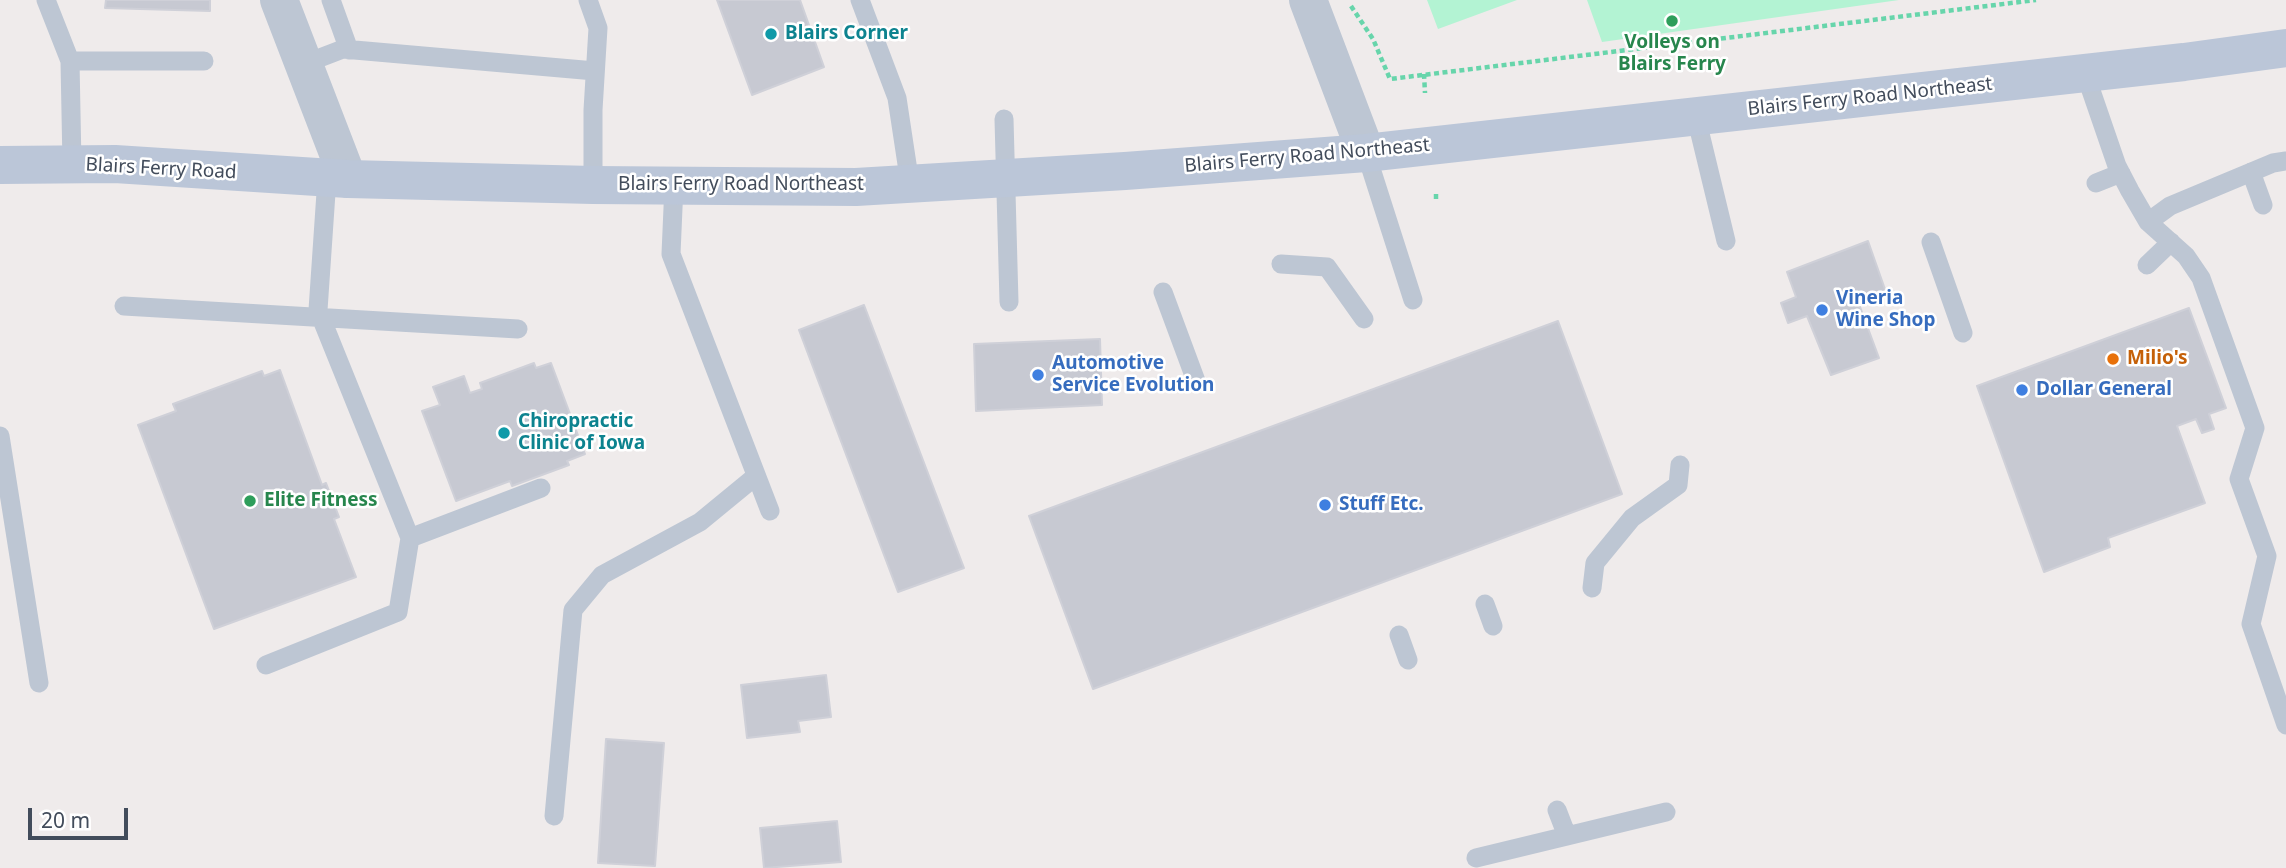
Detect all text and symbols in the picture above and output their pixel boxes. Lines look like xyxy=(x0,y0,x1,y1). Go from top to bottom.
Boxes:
marker: Volleys on Blairs Ferry xyxy=(1664,13,1680,29)
place label: Blairs Corner xyxy=(785,23,908,45)
marker: Blairs Corner xyxy=(763,26,779,42)
place label: Volleys on Blairs Ferry xyxy=(1618,32,1726,76)
street label: Blairs Ferry Road Northeast xyxy=(1747,73,1993,121)
street label: Blairs Ferry Road Northeast xyxy=(1184,134,1430,178)
street label: Blairs Ferry Road xyxy=(85,154,237,184)
street label: Blairs Ferry Road Northeast xyxy=(618,174,864,196)
place label: Vineria Wine Shop xyxy=(1836,288,1935,332)
marker: Vineria Wine Shop xyxy=(1814,302,1830,318)
place label: Milio's xyxy=(2127,348,2188,370)
marker: Milio's xyxy=(2105,351,2121,367)
place label: Automotive Service Evolution xyxy=(1052,353,1214,397)
marker: Automotive Service Evolution xyxy=(1030,367,1046,383)
place label: Dollar General xyxy=(2036,379,2172,401)
marker: Dollar General xyxy=(2014,382,2030,398)
place label: Chiropractic Clinic of Iowa xyxy=(518,411,645,455)
marker: Chiropractic Clinic of Iowa xyxy=(496,425,512,441)
place label: Elite Fitness xyxy=(264,490,378,512)
marker: Elite Fitness xyxy=(242,493,258,509)
place label: Stuff Etc. xyxy=(1339,494,1424,516)
marker: Stuff Etc. xyxy=(1317,497,1333,513)
scale bar xyxy=(32,794,131,838)
text: 20 m xyxy=(41,806,90,834)

